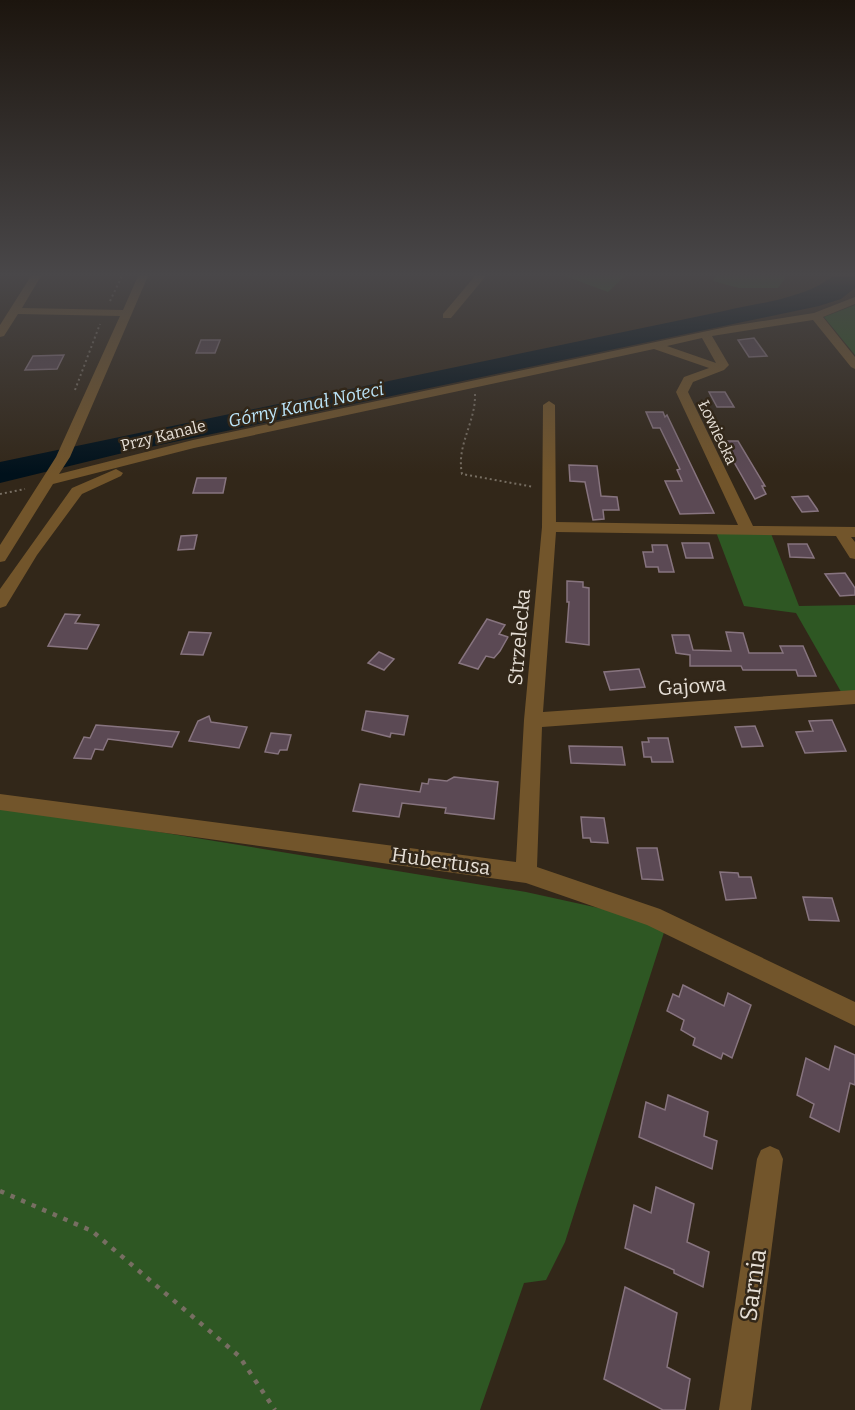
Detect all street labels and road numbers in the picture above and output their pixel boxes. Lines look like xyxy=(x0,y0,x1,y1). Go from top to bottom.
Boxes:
street label: Łowiecka xyxy=(694,397,741,468)
street label: Przy Kanale xyxy=(119,416,208,455)
street label: Strzelecka xyxy=(503,588,535,686)
street label: Gajowa xyxy=(657,672,727,701)
street label: Hubertusa xyxy=(390,842,492,880)
street label: Sarnia xyxy=(734,1247,772,1323)

